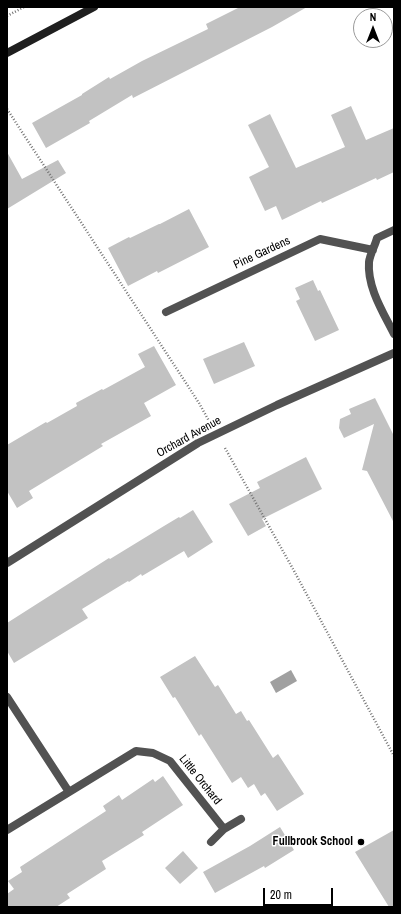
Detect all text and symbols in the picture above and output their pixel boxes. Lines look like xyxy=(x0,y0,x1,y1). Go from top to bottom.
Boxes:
north arrow xyxy=(353,8,393,48)
text: N xyxy=(370,10,376,24)
street label: Pine Gardens xyxy=(231,234,293,272)
street label: Orchard Avenue xyxy=(154,413,224,461)
street label: Little Orchard xyxy=(176,752,224,808)
place label: Fullbrook School xyxy=(273,835,353,849)
marker: Fullbrook School xyxy=(356,837,366,847)
scale bar xyxy=(265,880,335,906)
text: 20 m xyxy=(270,887,292,903)

